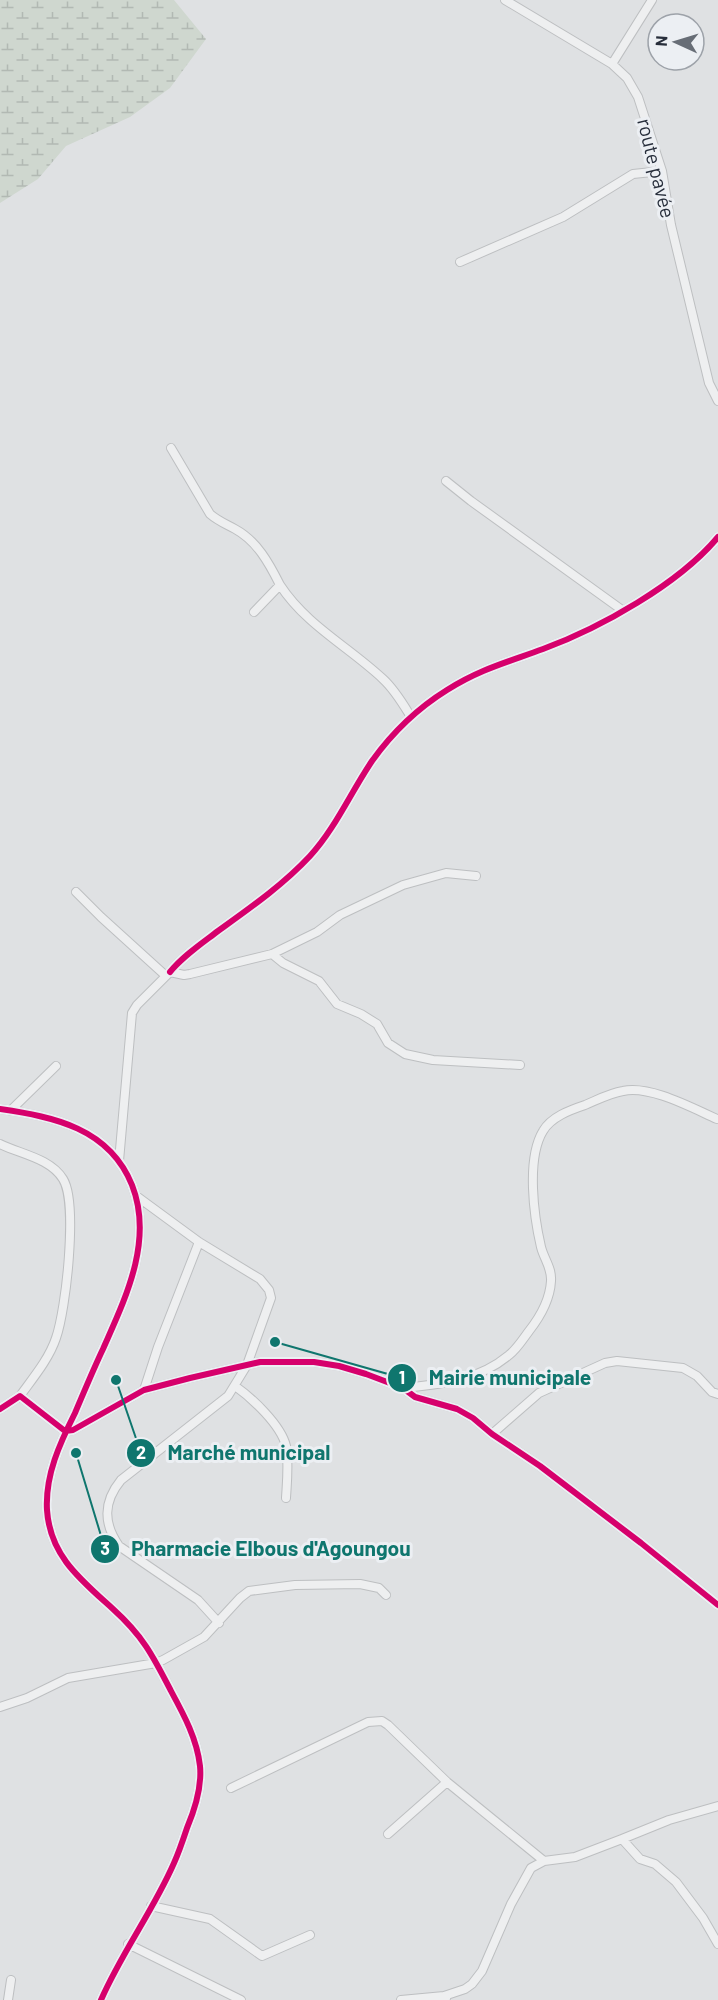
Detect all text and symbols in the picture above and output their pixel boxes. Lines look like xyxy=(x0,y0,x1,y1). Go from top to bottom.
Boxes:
north arrow xyxy=(646,12,706,72)
text: N xyxy=(651,35,670,47)
street label: route pavée xyxy=(633,116,681,220)
callout: Mairie municipale xyxy=(387,1358,603,1397)
text: Mairie municipale xyxy=(429,1364,591,1389)
text: 1 xyxy=(399,1366,405,1388)
callout: Marché municipal xyxy=(126,1433,342,1472)
text: Marché municipal xyxy=(168,1439,330,1464)
text: 2 xyxy=(136,1441,146,1463)
callout: Pharmacie Elbous d'Agoungou xyxy=(90,1530,423,1569)
text: Pharmacie Elbous d'Agoungou xyxy=(131,1535,411,1560)
text: 3 xyxy=(100,1537,110,1559)

